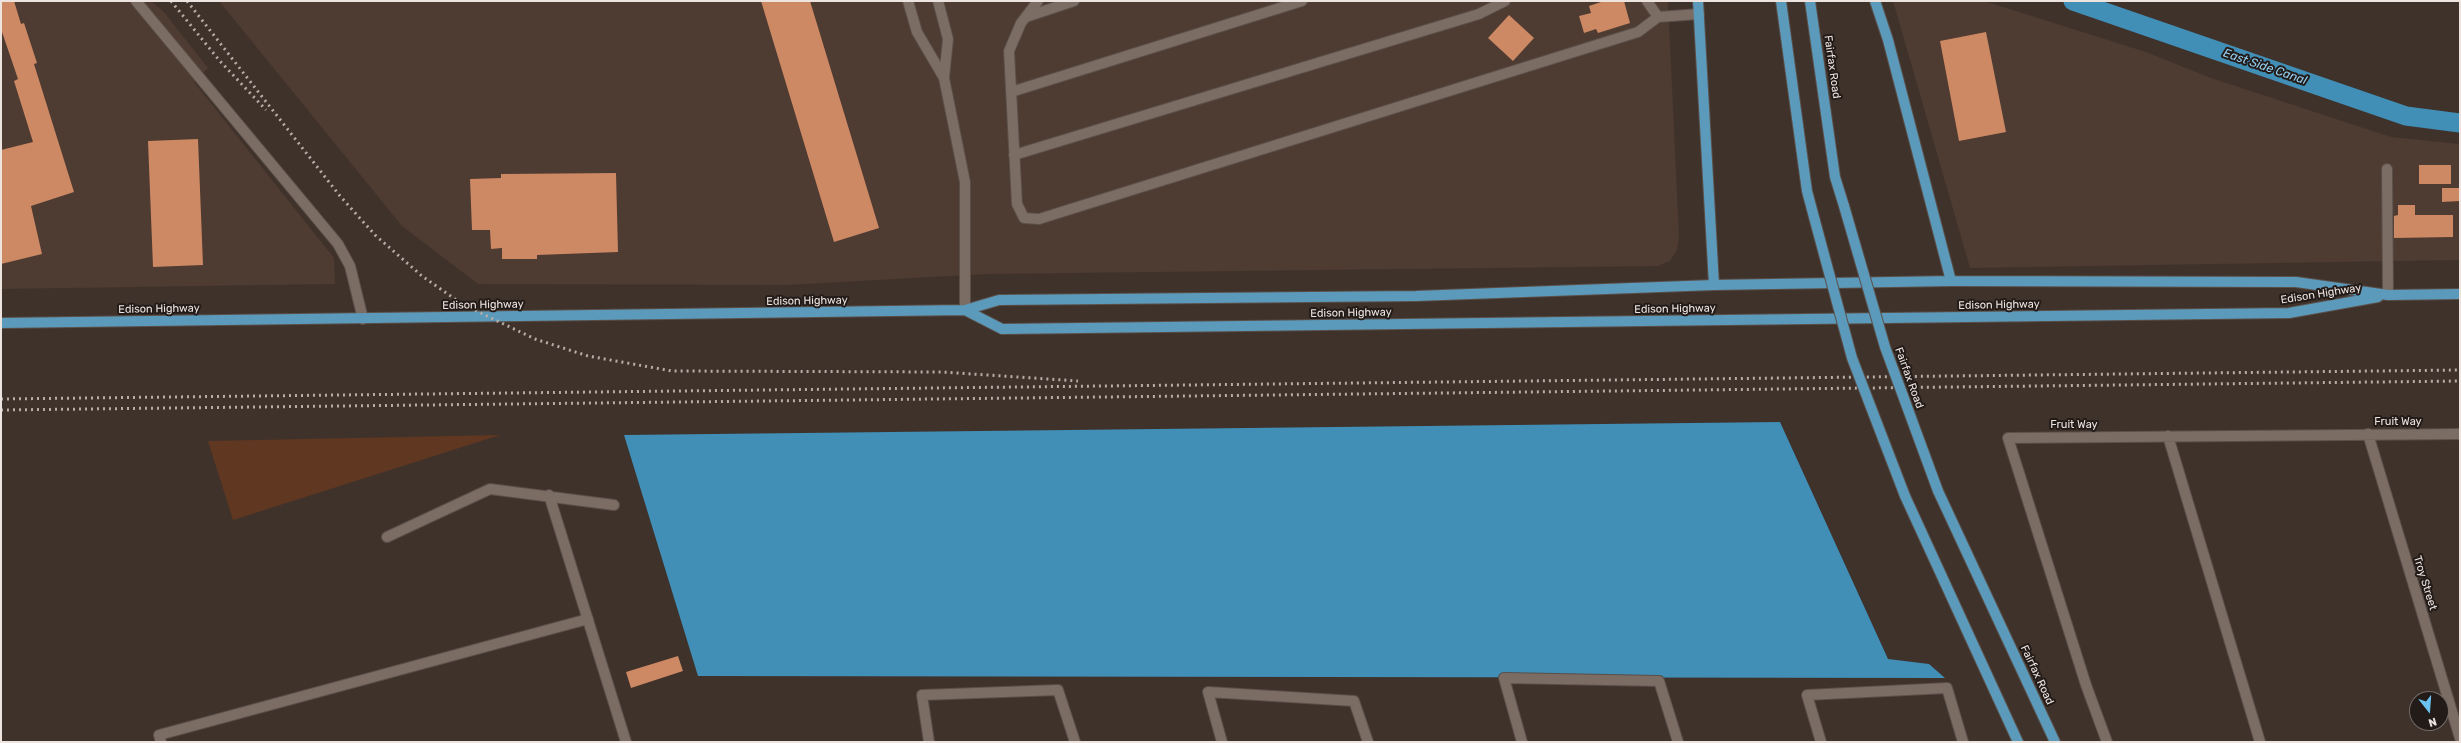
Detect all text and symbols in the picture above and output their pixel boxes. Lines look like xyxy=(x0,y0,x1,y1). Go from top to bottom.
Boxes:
street label: Fairfax Road xyxy=(1821,34,1843,100)
water label: East Side Canal xyxy=(2221,46,2309,88)
street label: Edison Highway xyxy=(2280,281,2362,307)
street label: Edison Highway xyxy=(766,294,848,308)
street label: Edison Highway xyxy=(442,298,524,312)
street label: Edison Highway xyxy=(1958,298,2040,312)
street label: Edison Highway xyxy=(118,302,200,316)
street label: Edison Highway xyxy=(1634,302,1716,316)
street label: Edison Highway xyxy=(1310,306,1392,320)
street label: Fairfax Road xyxy=(1892,346,1926,410)
street label: Fruit Way xyxy=(2374,415,2422,429)
street label: Fruit Way xyxy=(2050,418,2098,432)
street label: Troy Street xyxy=(2410,554,2440,612)
street label: Fairfax Road xyxy=(2018,643,2056,707)
north arrow xyxy=(2409,691,2449,731)
text: N xyxy=(2427,715,2438,729)

